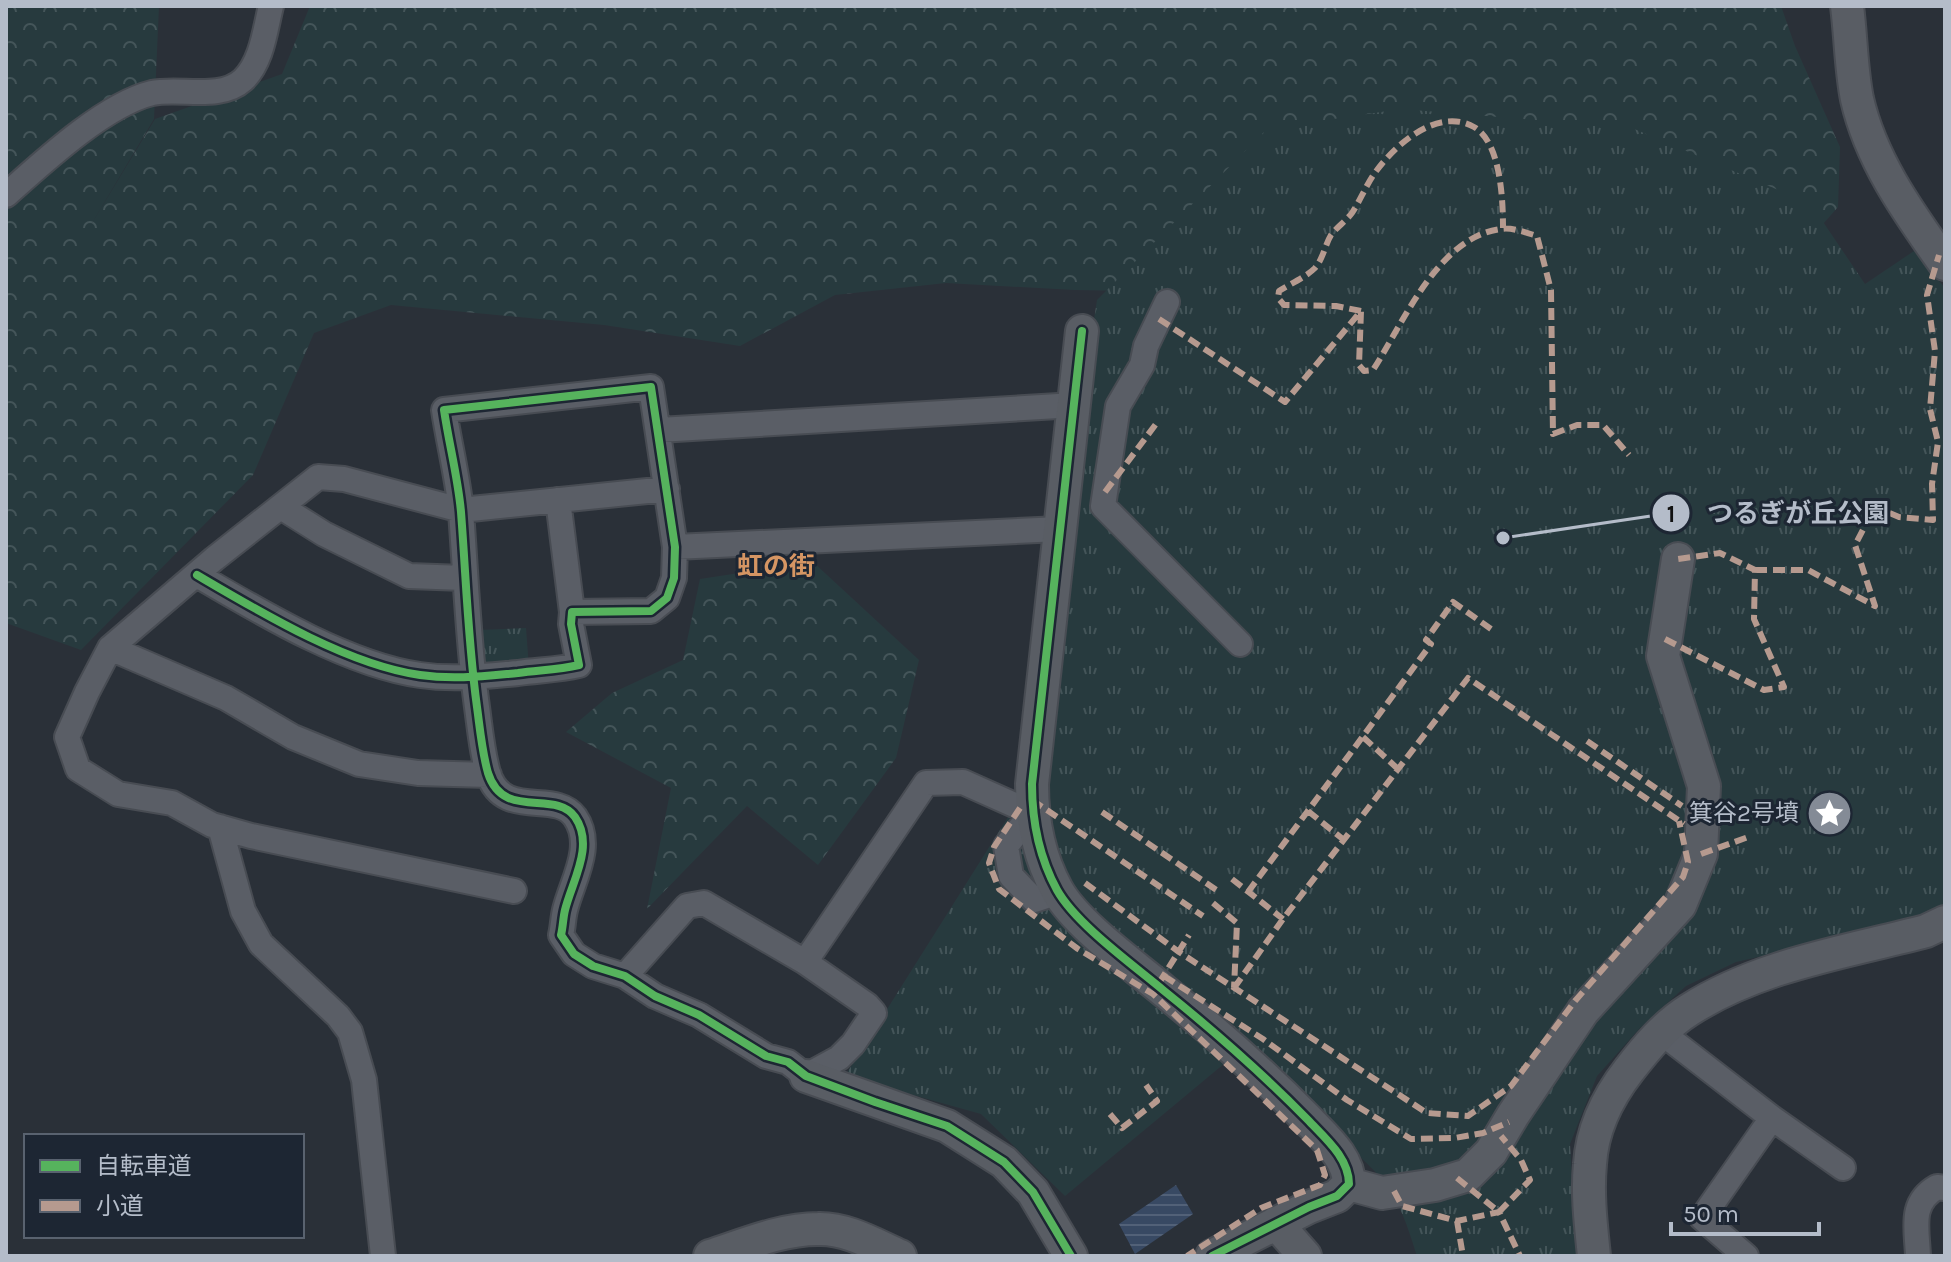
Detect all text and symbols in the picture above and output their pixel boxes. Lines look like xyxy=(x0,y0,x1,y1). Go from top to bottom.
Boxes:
callout: つるぎが丘公園 xyxy=(1651,488,1905,538)
text: つるぎが丘公園 xyxy=(1707,498,1889,529)
text: 1 xyxy=(1667,500,1675,528)
district label: 虹の街 xyxy=(737,551,815,582)
place icon: 箕谷2号墳 xyxy=(1806,789,1854,837)
place label: 箕谷2号墳 xyxy=(1689,799,1799,827)
legend xyxy=(24,1134,304,1238)
text: 自転車道 xyxy=(96,1152,192,1180)
scale bar xyxy=(1671,1186,1819,1236)
text: 小道 xyxy=(96,1192,144,1220)
text: 50 m xyxy=(1683,1200,1739,1228)

